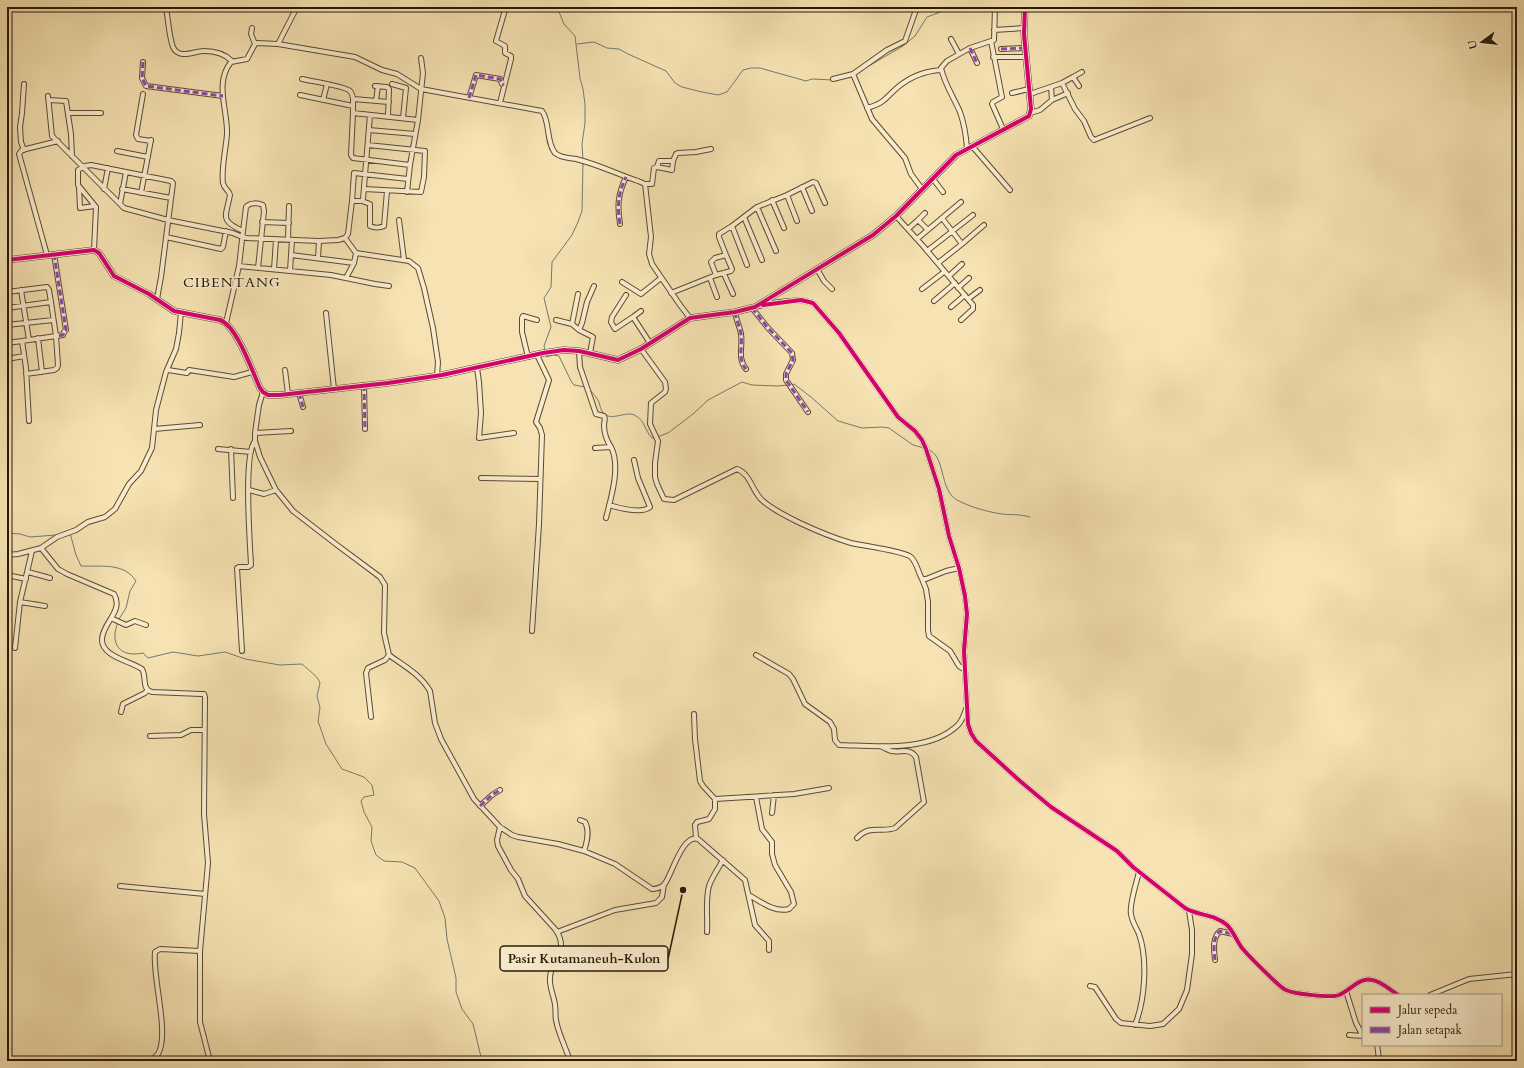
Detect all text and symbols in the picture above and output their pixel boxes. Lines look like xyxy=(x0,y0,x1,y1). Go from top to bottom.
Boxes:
north arrow xyxy=(1462,22,1502,62)
text: U xyxy=(1464,38,1481,51)
district label: CIBENTANG xyxy=(183,273,281,292)
callout: Pasir Kutamaneuh-Kulon xyxy=(500,946,668,971)
text: Pasir Kutamaneuh-Kulon xyxy=(508,950,661,968)
legend xyxy=(1362,994,1502,1046)
text: Jalur sepeda xyxy=(1396,1002,1458,1018)
text: Jalan setapak xyxy=(1396,1022,1463,1038)

